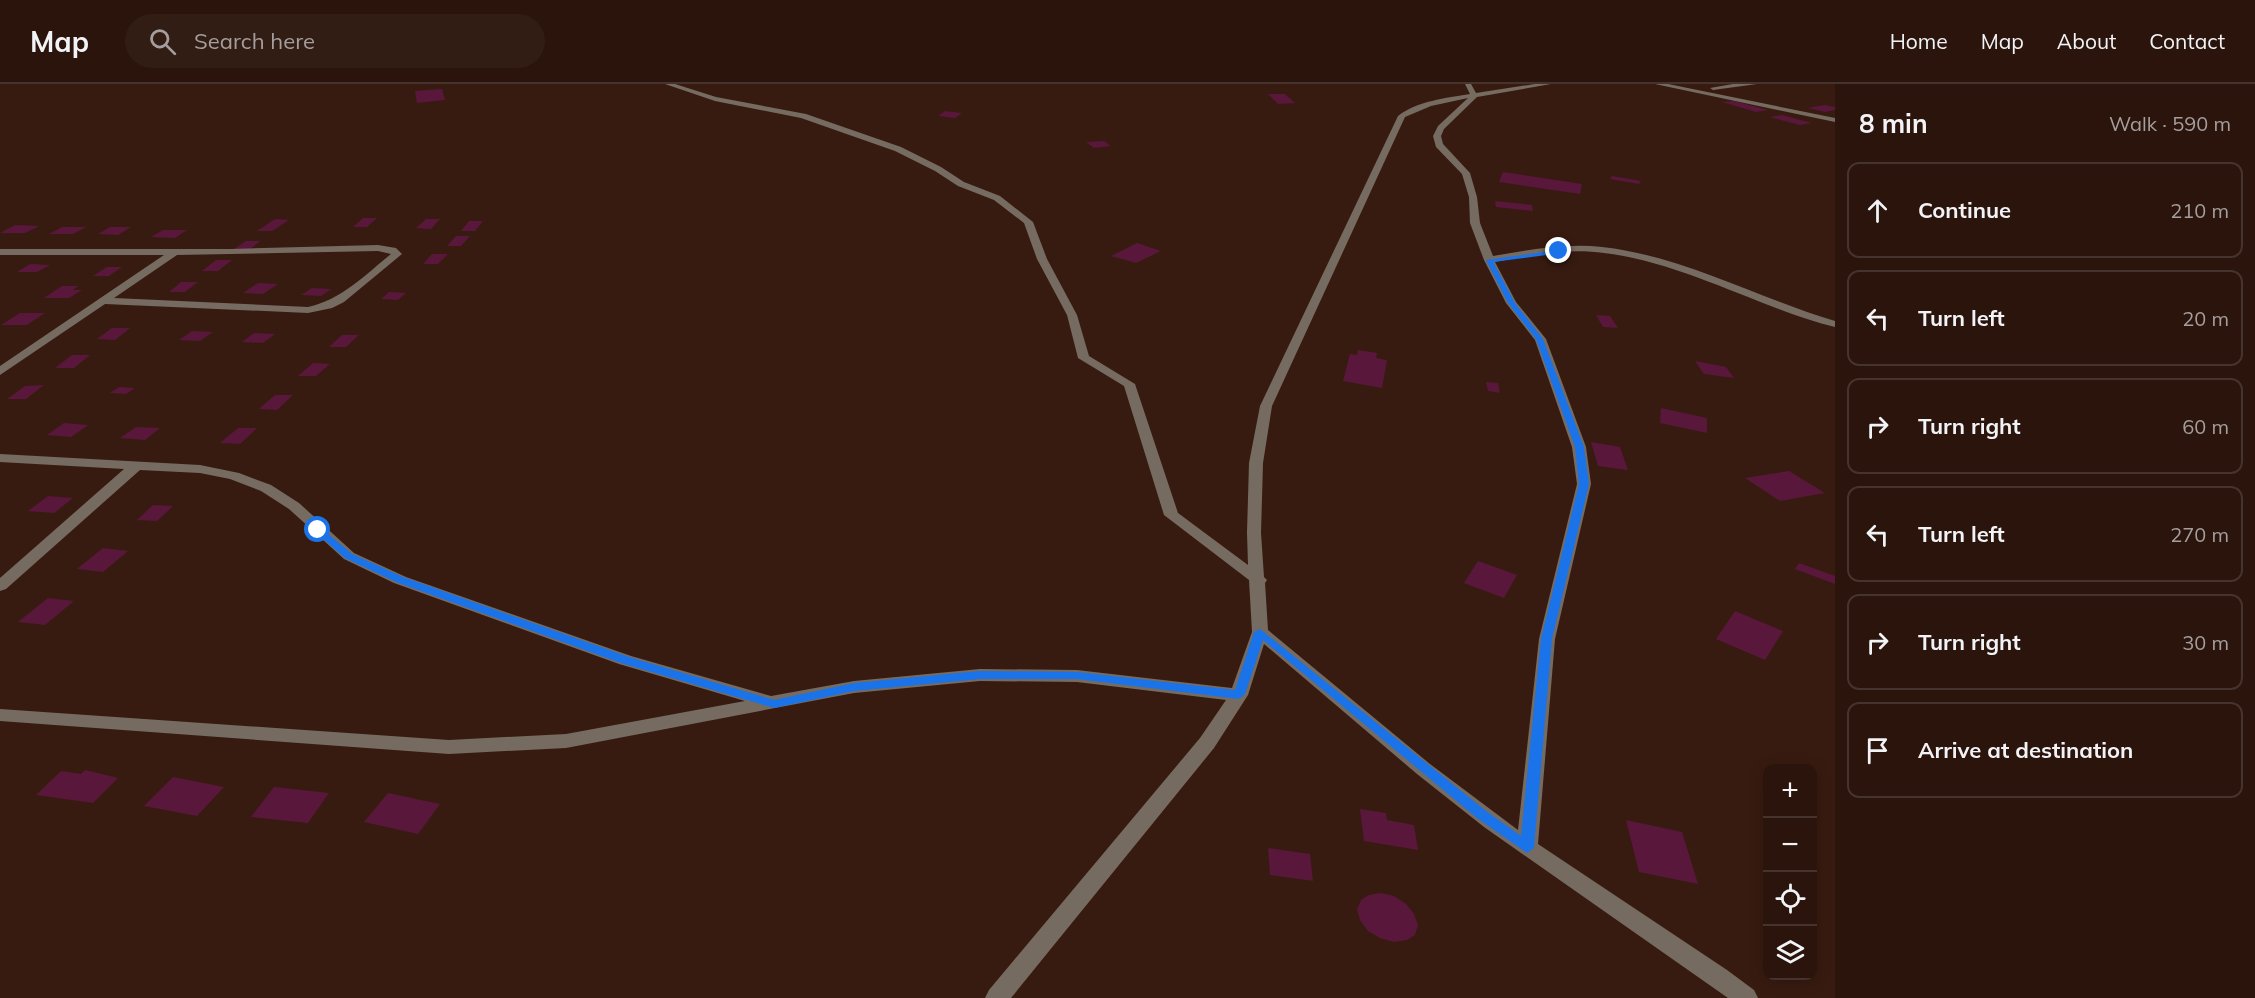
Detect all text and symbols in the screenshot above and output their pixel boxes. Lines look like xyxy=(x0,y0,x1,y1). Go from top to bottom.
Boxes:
search box xyxy=(125,14,545,68)
text: Map xyxy=(30,24,89,59)
icon: search xyxy=(146,25,179,58)
text: Search here xyxy=(194,27,315,55)
text: Home xyxy=(1890,28,1948,54)
text: Map xyxy=(1981,28,2024,54)
text: About xyxy=(2057,28,2116,54)
text: Contact xyxy=(2149,28,2225,54)
text: 8 min xyxy=(1859,107,1928,140)
text: Walk · 590 m xyxy=(2109,111,2231,136)
icon: ahead xyxy=(1861,194,1894,227)
text: Continue xyxy=(1918,196,2011,224)
text: 210 m xyxy=(2170,198,2229,223)
route end xyxy=(1545,237,1571,263)
icon: left xyxy=(1861,302,1894,335)
text: Turn left xyxy=(1918,304,2005,332)
text: 20 m xyxy=(2182,306,2229,331)
icon: right xyxy=(1861,410,1894,443)
text: Turn right xyxy=(1918,412,2021,440)
text: 60 m xyxy=(2182,414,2229,439)
route start xyxy=(304,516,330,542)
icon: left xyxy=(1861,518,1894,551)
text: Turn left xyxy=(1918,520,2005,548)
text: 270 m xyxy=(2170,522,2229,547)
icon: right xyxy=(1861,626,1894,659)
text: Turn right xyxy=(1918,628,2021,656)
text: 30 m xyxy=(2182,630,2229,655)
icon: arrive xyxy=(1861,734,1894,767)
text: Arrive at destination xyxy=(1918,736,2133,764)
map controls xyxy=(1763,764,1817,980)
button: + xyxy=(1763,764,1817,818)
button: − xyxy=(1763,818,1817,872)
button: locate xyxy=(1763,872,1817,926)
button: layers xyxy=(1763,926,1817,980)

